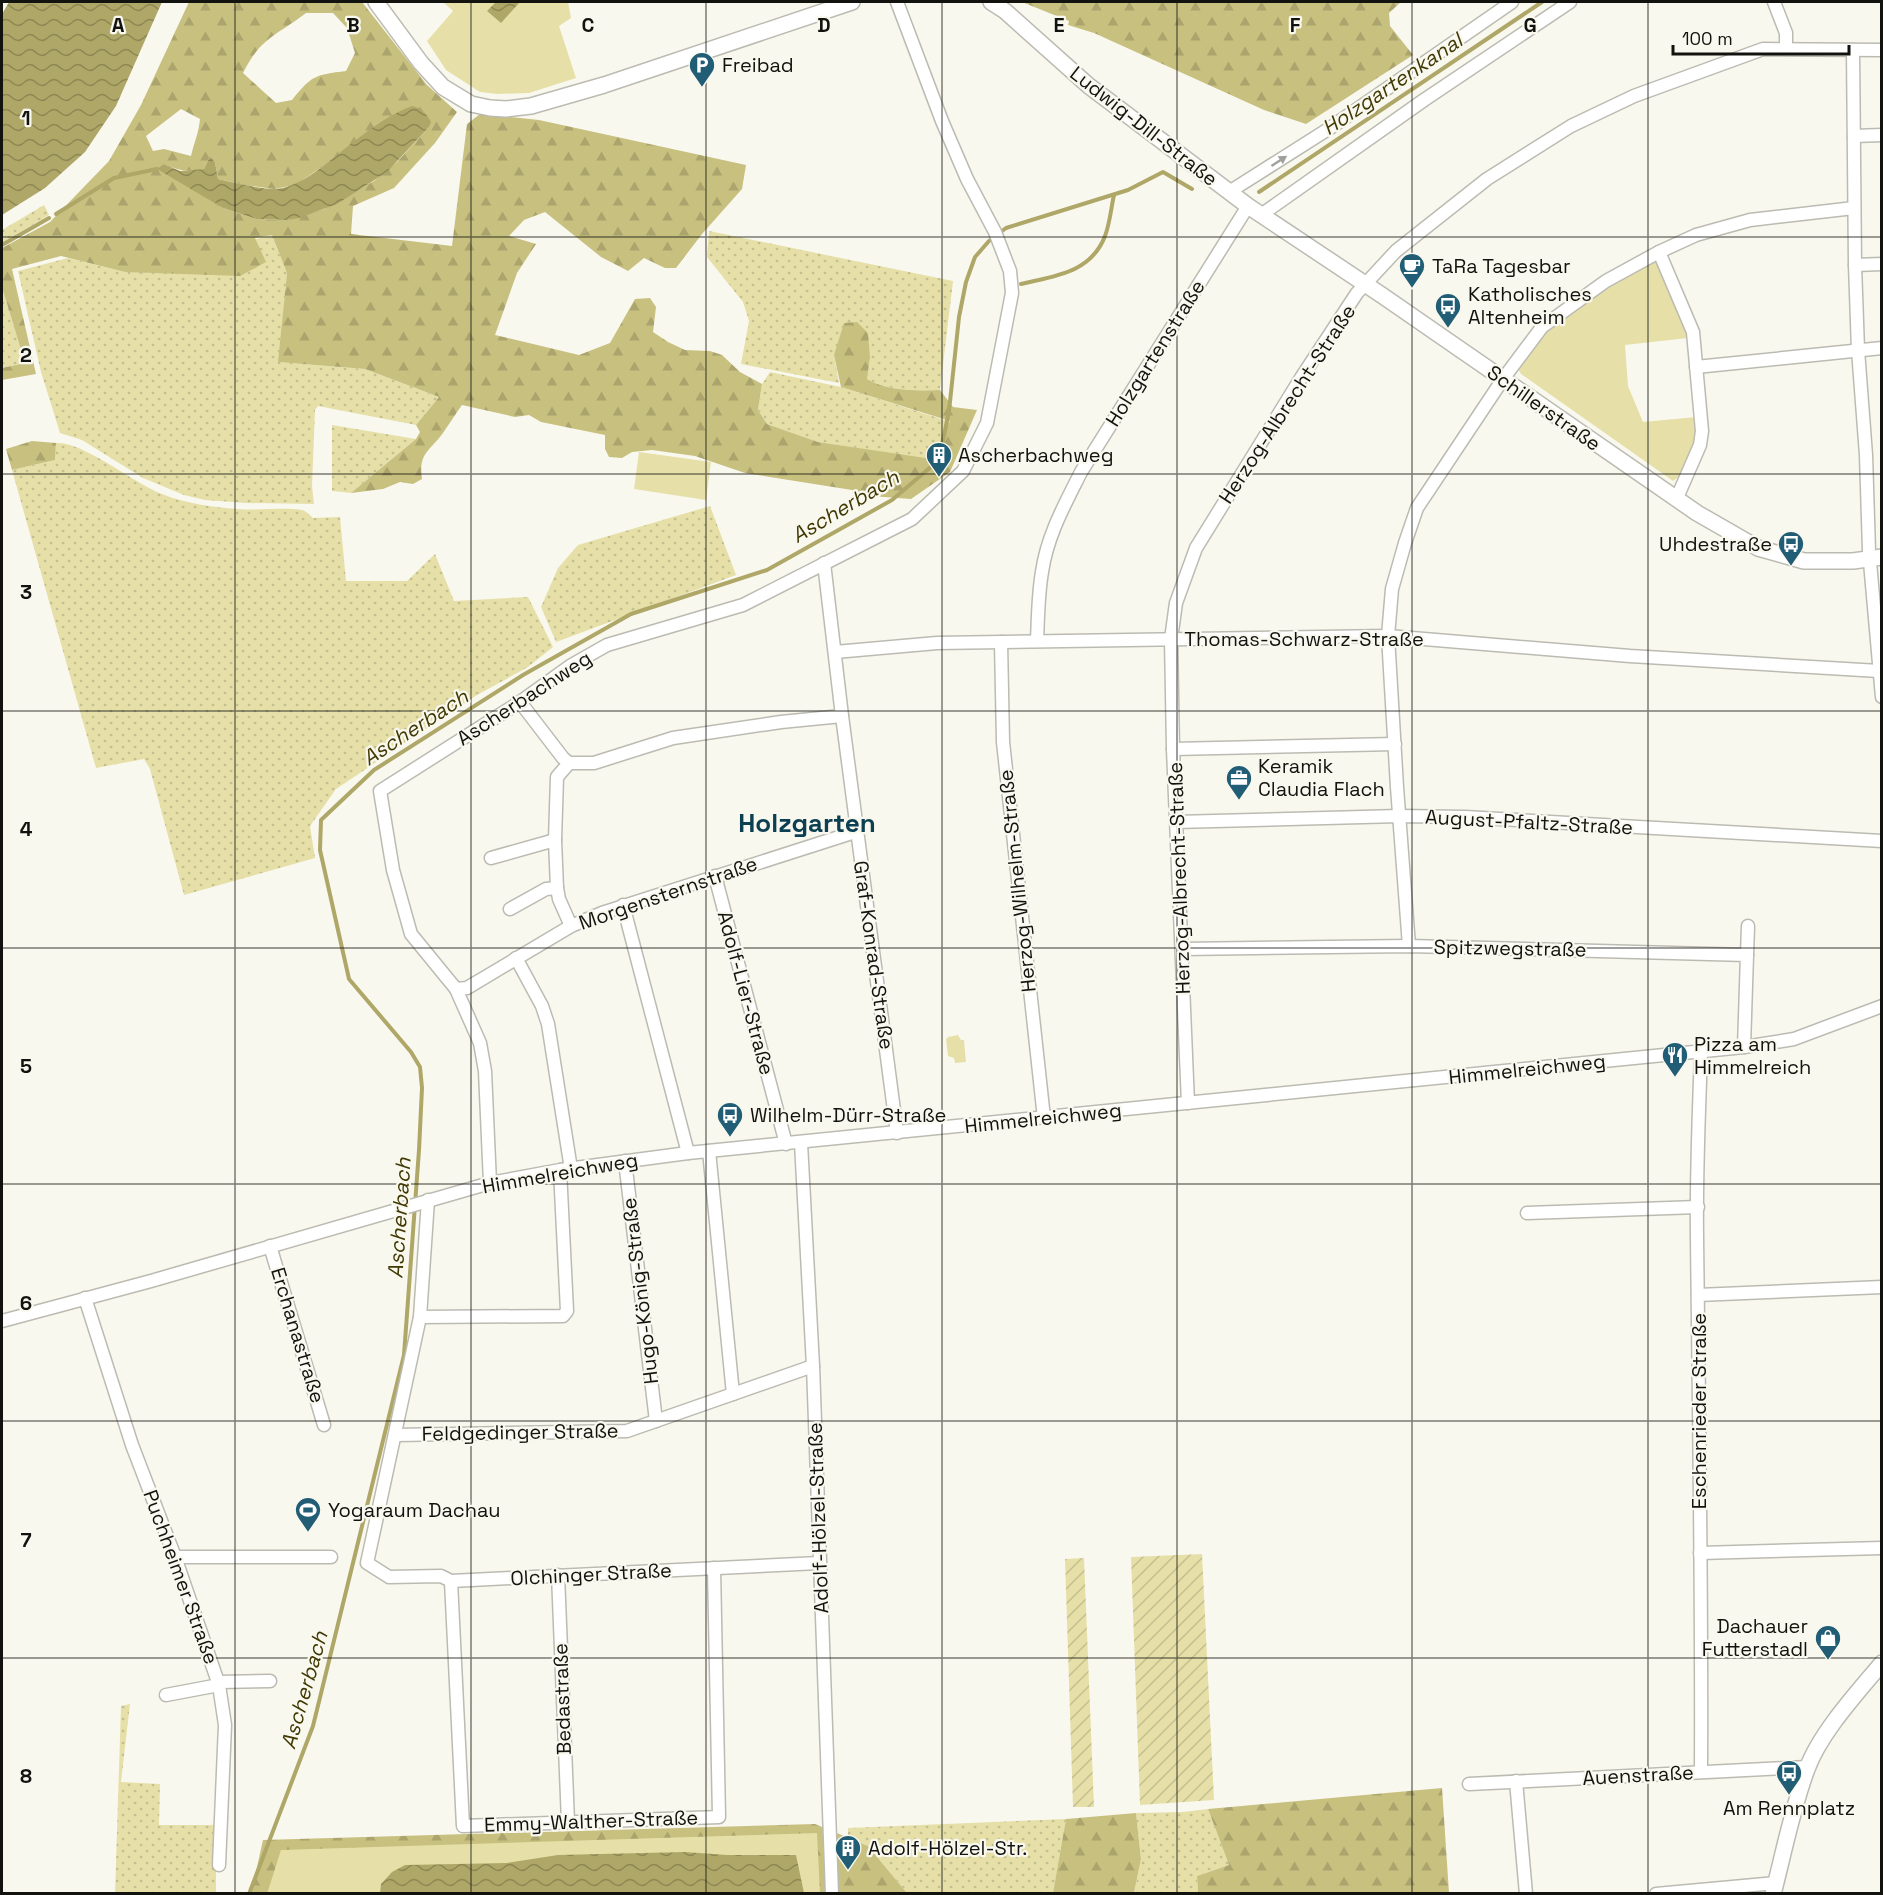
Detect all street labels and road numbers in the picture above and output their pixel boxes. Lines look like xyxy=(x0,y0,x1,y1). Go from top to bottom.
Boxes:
street label: Ludwig-Dill-Straße xyxy=(1065,60,1223,192)
street label: Holzgartenstraße xyxy=(1099,275,1211,431)
street label: Herzog-Albrecht-Straße xyxy=(1213,299,1361,509)
street label: Schillerstraße xyxy=(1482,359,1606,457)
street label: Thomas-Schwarz-Straße xyxy=(1184,626,1424,652)
street label: Ascherbachweg xyxy=(452,645,596,751)
street label: Herzog-Albrecht-Straße xyxy=(1162,761,1196,995)
street label: Herzog-Wilhelm-Straße xyxy=(992,768,1042,994)
street label: August-Pfaltz-Straße xyxy=(1424,804,1634,840)
street label: Morgensternstraße xyxy=(575,850,761,936)
street label: Graf-Konrad-Straße xyxy=(848,859,900,1051)
street label: Adolf-Lier-Straße xyxy=(712,908,780,1078)
street label: Spitzwegstraße xyxy=(1433,934,1587,962)
street label: Himmelreichweg xyxy=(1447,1048,1607,1090)
street label: Himmelreichweg xyxy=(963,1097,1123,1139)
street label: Himmelreichweg xyxy=(480,1147,640,1199)
street label: Hugo-König-Straße xyxy=(616,1196,664,1386)
street label: Erchanastraße xyxy=(265,1264,331,1406)
street label: Eschenrieder Straße xyxy=(1686,1313,1712,1509)
street label: Feldgedinger Straße xyxy=(421,1417,619,1447)
street label: Adolf-Hölzel-Straße xyxy=(802,1422,834,1614)
street label: Puchheimer Straße xyxy=(137,1486,225,1668)
street label: Olchinger Straße xyxy=(510,1557,672,1591)
street label: Bedastraße xyxy=(547,1643,577,1755)
street label: Auenstraße xyxy=(1582,1759,1694,1791)
street label: Emmy-Walther-Straße xyxy=(483,1804,699,1838)

